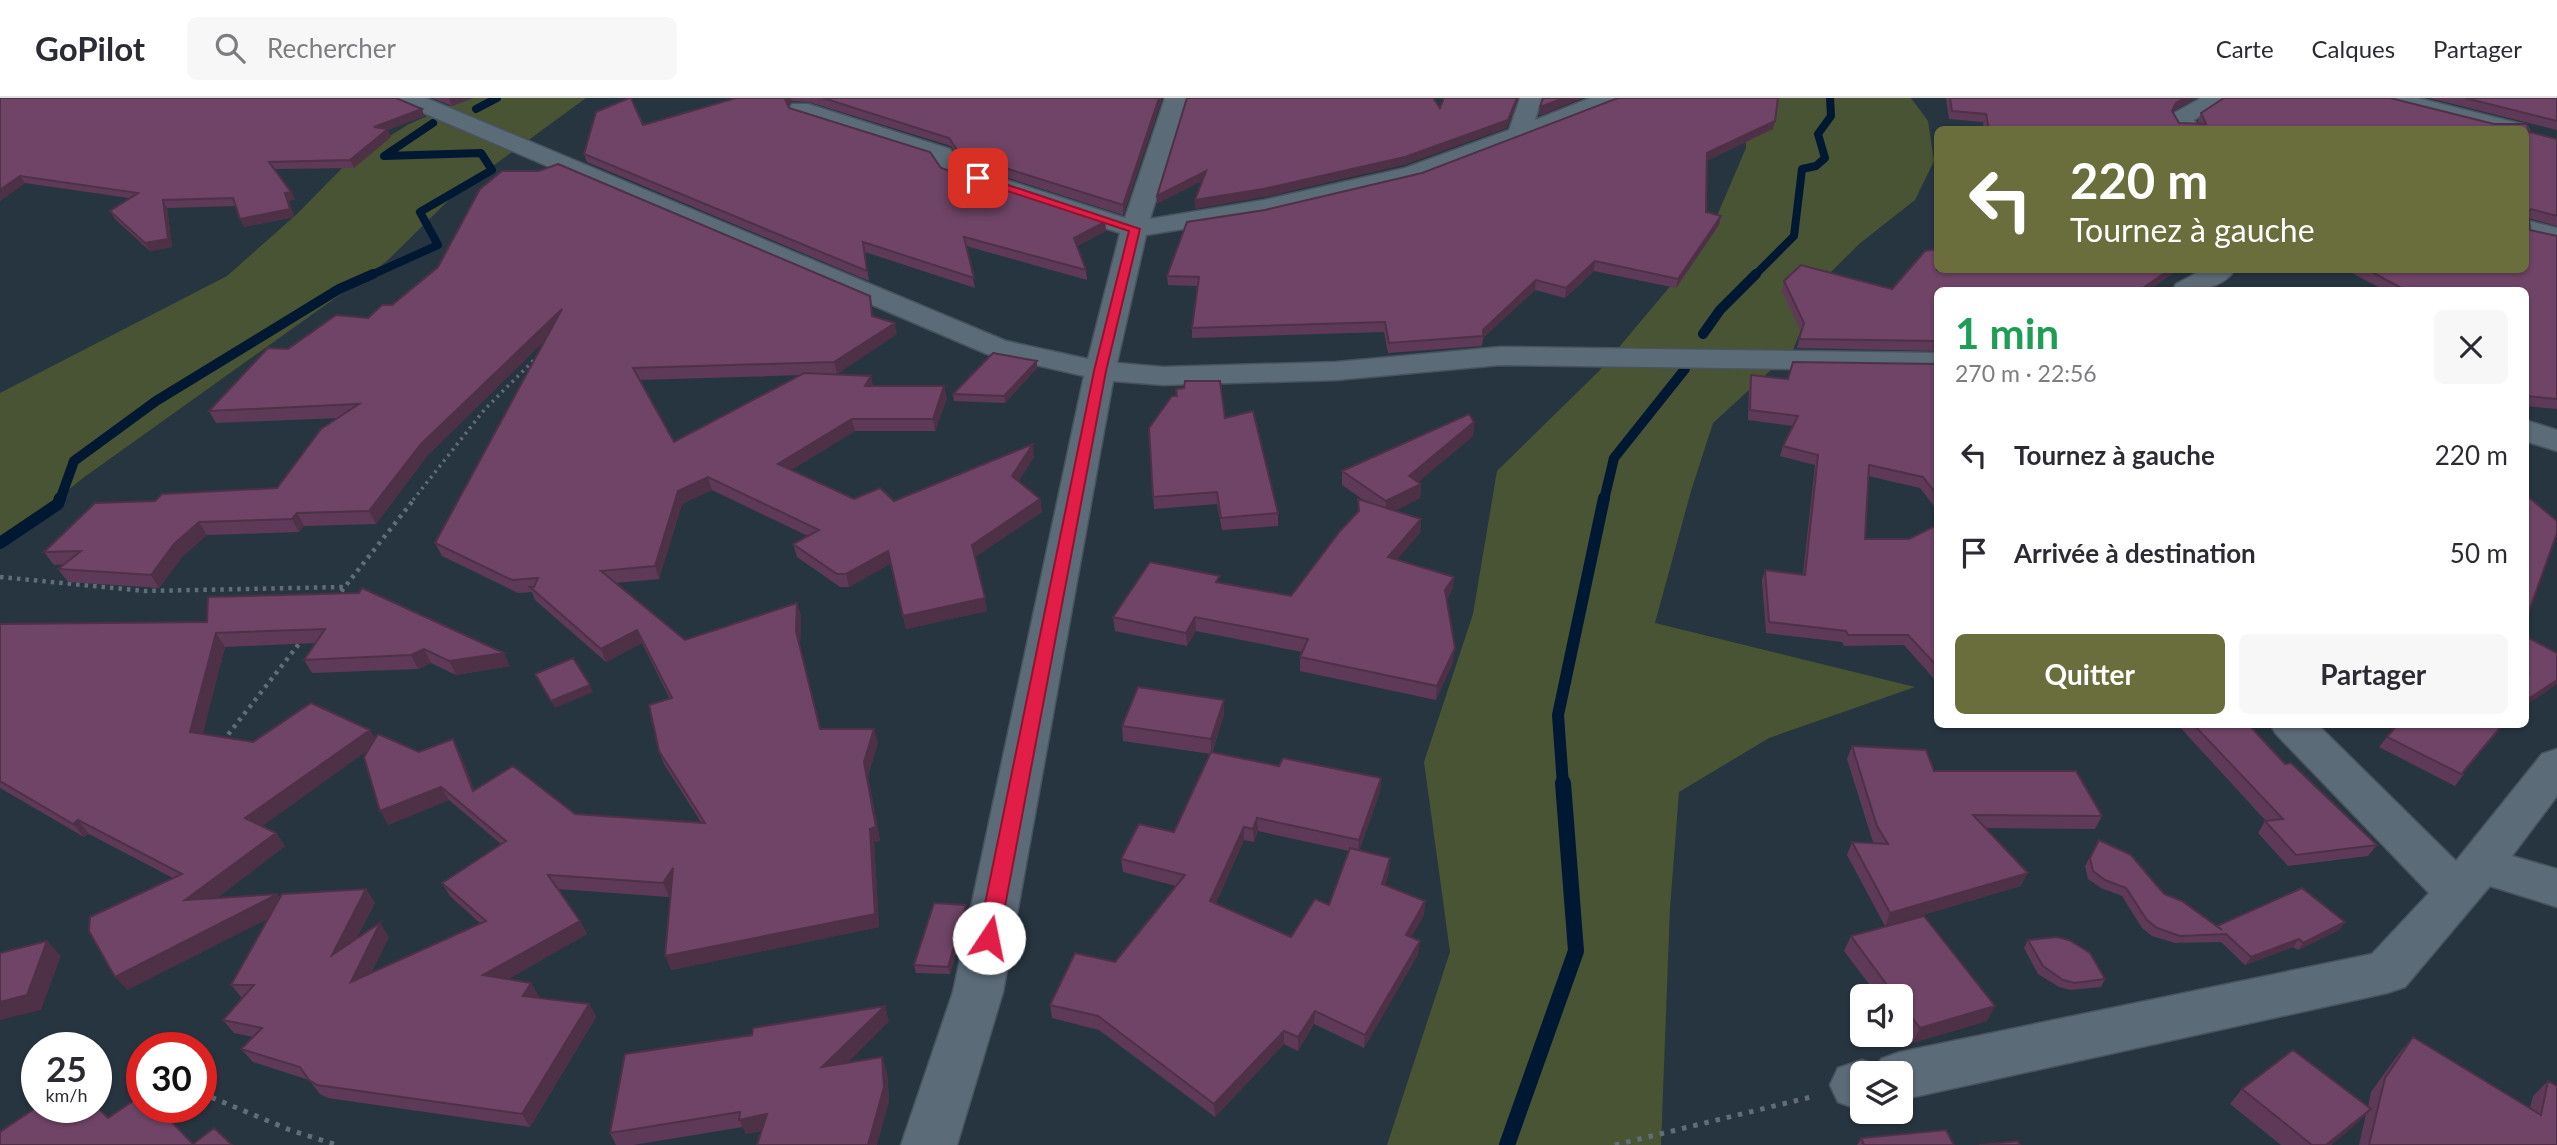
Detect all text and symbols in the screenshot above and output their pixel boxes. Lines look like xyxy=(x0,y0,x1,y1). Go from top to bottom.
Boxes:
search box xyxy=(187,17,677,80)
text: GoPilot xyxy=(35,28,145,68)
icon: search xyxy=(211,29,249,67)
text: Rechercher xyxy=(267,32,396,64)
text: Carte xyxy=(2216,34,2274,63)
text: Calques xyxy=(2312,34,2395,63)
text: Partager xyxy=(2433,34,2522,63)
pin xyxy=(948,148,1008,208)
text: 220 m xyxy=(2070,151,2208,209)
icon: left xyxy=(1955,154,2046,245)
icon: arrive xyxy=(959,159,997,197)
text: Tournez à gauche xyxy=(2070,210,2315,249)
text: 1 min xyxy=(1955,308,2059,358)
button: close xyxy=(2434,310,2508,384)
text: 270 m · 22:56 xyxy=(1955,359,2097,387)
icon: left xyxy=(1955,436,1993,474)
text: Tournez à gauche xyxy=(2014,439,2215,471)
text: 220 m xyxy=(2435,439,2508,471)
icon: arrive xyxy=(1955,534,1993,572)
text: Arrivée à destination xyxy=(2014,537,2256,569)
text: 50 m xyxy=(2450,537,2508,569)
button: Quitter xyxy=(1955,634,2225,714)
button: Partager xyxy=(2239,634,2508,714)
position arrow xyxy=(952,901,1026,975)
map controls xyxy=(1850,984,1913,1124)
button: sound xyxy=(1850,984,1913,1047)
speed limit sign: 30 xyxy=(126,1032,217,1123)
text: 25 xyxy=(46,1047,87,1089)
button: layers xyxy=(1850,1061,1913,1124)
text: km/h xyxy=(45,1084,88,1106)

